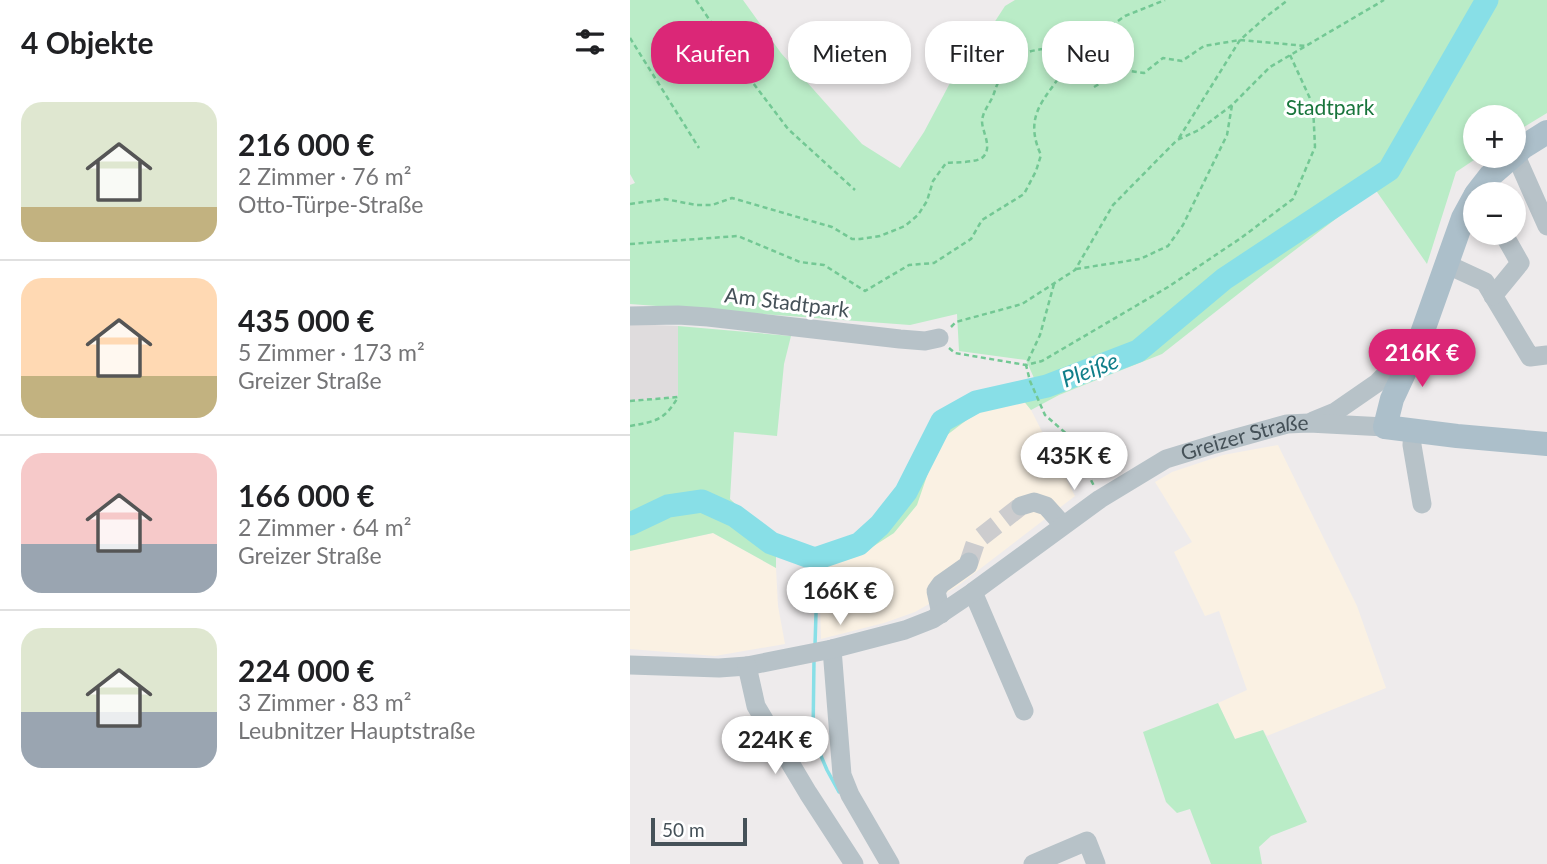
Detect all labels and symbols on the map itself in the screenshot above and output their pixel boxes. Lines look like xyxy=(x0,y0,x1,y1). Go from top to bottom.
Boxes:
park label: Stadtpark xyxy=(1286,94,1375,119)
street label: Am Stadtpark xyxy=(723,281,851,322)
pin: 216K € xyxy=(1365,330,1479,389)
water label: Pleiße xyxy=(1057,345,1122,393)
street label: Greizer Straße xyxy=(1177,409,1309,465)
pin: 435K € xyxy=(1017,433,1131,492)
pin: 166K € xyxy=(783,568,897,627)
pin: 224K € xyxy=(718,716,832,776)
scale bar xyxy=(651,815,747,847)

